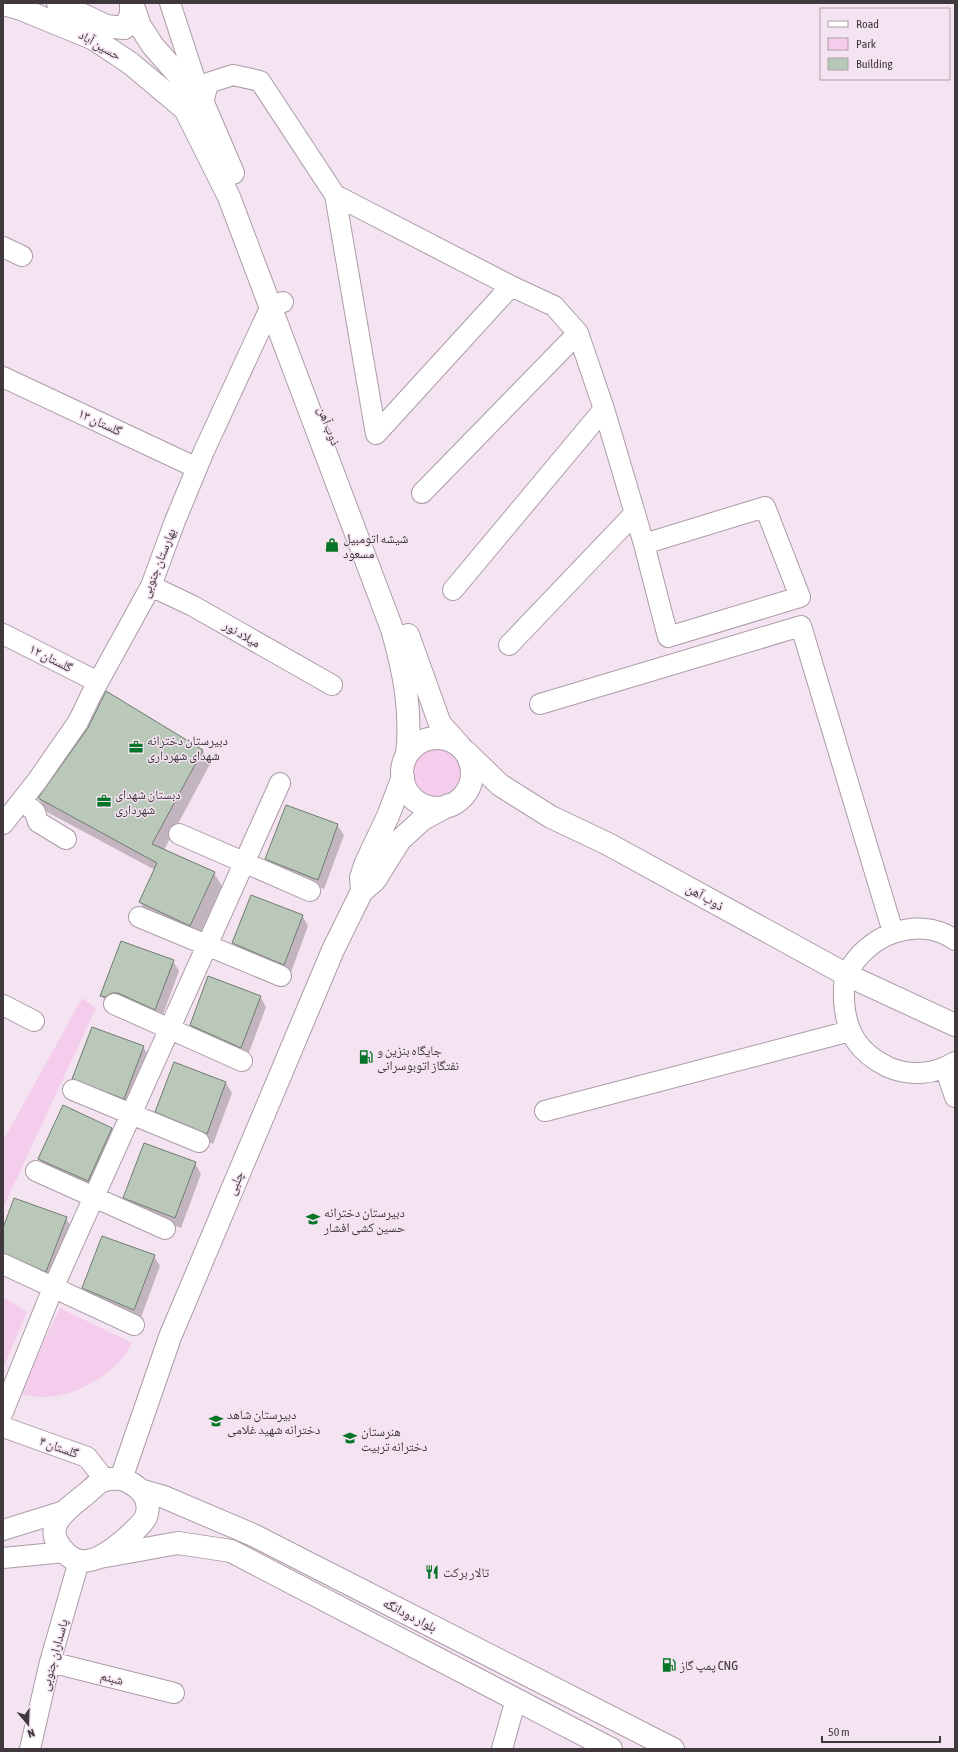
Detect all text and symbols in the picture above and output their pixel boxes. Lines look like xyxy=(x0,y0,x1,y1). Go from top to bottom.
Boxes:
legend xyxy=(820,8,950,80)
text: Road xyxy=(856,17,879,31)
street label: حسین آباد xyxy=(76,27,124,64)
text: Park xyxy=(856,37,877,51)
text: Building xyxy=(856,57,894,71)
street label: ذوب آهن xyxy=(314,404,343,448)
street label: گلستان ۱۳ xyxy=(75,405,125,440)
street label: بهارستان جنوبی xyxy=(137,526,180,600)
place label: شیشه اتومبیل مسعود xyxy=(343,531,408,562)
shop icon: شیشه اتومبیل مسعود xyxy=(324,537,340,553)
street label: میلاد نور xyxy=(219,617,263,651)
street label: گلستان ۱۲ xyxy=(27,641,76,676)
place label: دبیرستان دخترانه شهدای شهرداری xyxy=(147,733,228,764)
office icon: دبیرستان دخترانه شهدای شهرداری xyxy=(128,739,144,755)
place label: دبستان شهدای شهرداری xyxy=(115,787,181,818)
office icon: دبستان شهدای شهرداری xyxy=(96,793,112,809)
street label: ذوب آهن xyxy=(683,881,726,914)
place label: جایگاه بنزین و نفتگاز اتوبوسرانی xyxy=(377,1043,459,1074)
fuel station icon: جایگاه بنزین و نفتگاز اتوبوسرانی xyxy=(358,1049,374,1065)
street label: چلبی xyxy=(223,1169,248,1197)
place label: دبیرستان دخترانه حسین کشی افشار xyxy=(323,1205,405,1236)
school or university icon: دبیرستان دخترانه حسین کشی افشار xyxy=(305,1211,321,1227)
place label: دبیرستان شاهد دخترانه شهید غلامی xyxy=(227,1407,320,1438)
school or university icon: دبیرستان شاهد دخترانه شهید غلامی xyxy=(208,1413,224,1429)
place label: هنرستان دخترانه تربیت xyxy=(361,1424,428,1455)
school or university icon: هنرستان دخترانه تربیت xyxy=(342,1430,358,1446)
street label: گلستان ۴ xyxy=(37,1433,81,1462)
restaurant icon: تالار برکت xyxy=(424,1564,440,1580)
place label: تالار برکت xyxy=(443,1565,489,1581)
street label: بلوار دودانگه xyxy=(380,1595,439,1636)
street label: پاسداران جنوبی xyxy=(37,1617,72,1693)
fuel station icon: پمپ گاز CNG xyxy=(661,1657,677,1673)
place label: پمپ گاز CNG xyxy=(679,1658,738,1674)
street label: شبنم xyxy=(99,1668,125,1689)
north arrow xyxy=(8,1704,48,1744)
scale bar xyxy=(822,1718,940,1744)
text: 50 m xyxy=(828,1725,850,1739)
text: N xyxy=(26,1727,36,1740)

